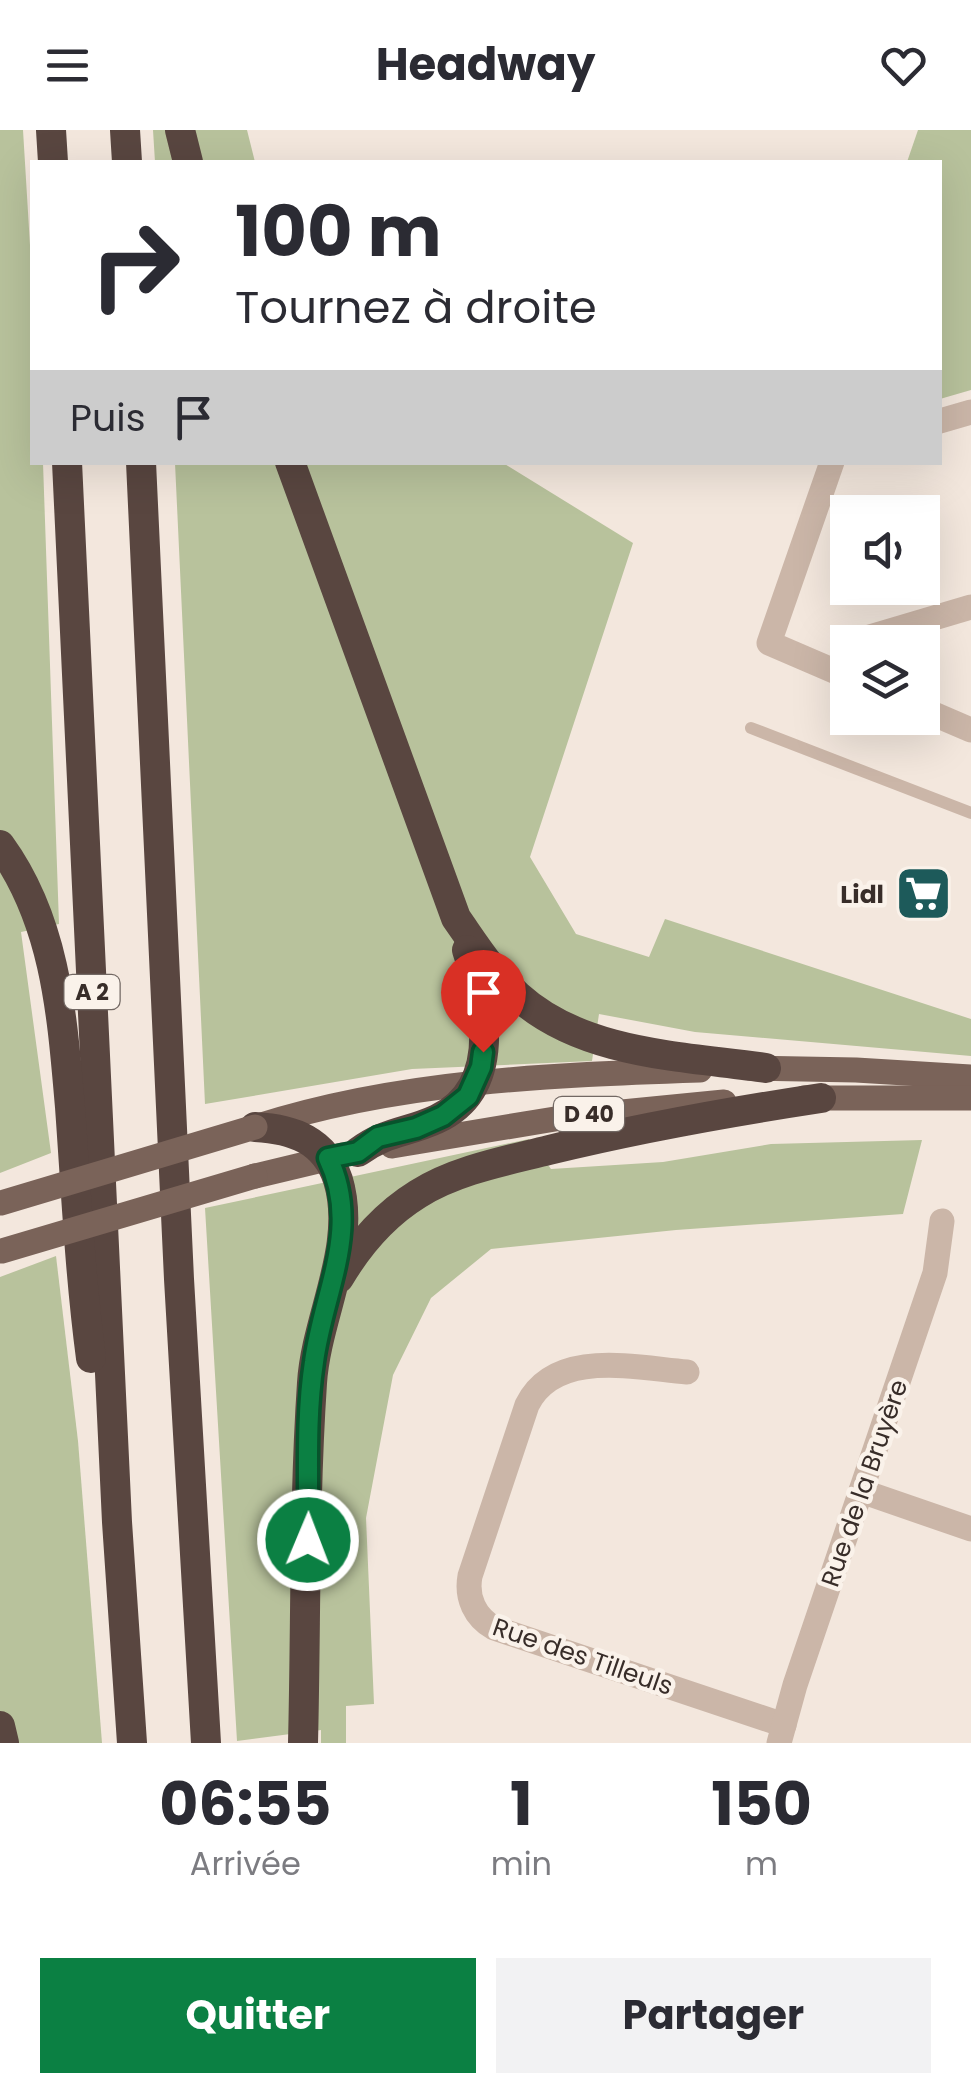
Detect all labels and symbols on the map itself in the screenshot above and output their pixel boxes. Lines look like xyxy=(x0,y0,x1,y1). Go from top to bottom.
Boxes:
supermarket icon: Lidl xyxy=(893,864,953,924)
place label: Lidl xyxy=(840,877,884,912)
pin xyxy=(441,950,526,1053)
road number: A 2 xyxy=(64,975,120,1009)
road number: D 40 xyxy=(554,1097,624,1131)
street label: Rue de la Bruyère xyxy=(813,1375,916,1592)
position arrow xyxy=(256,1488,360,1592)
street label: Rue des Tilleuls xyxy=(488,1609,678,1704)

